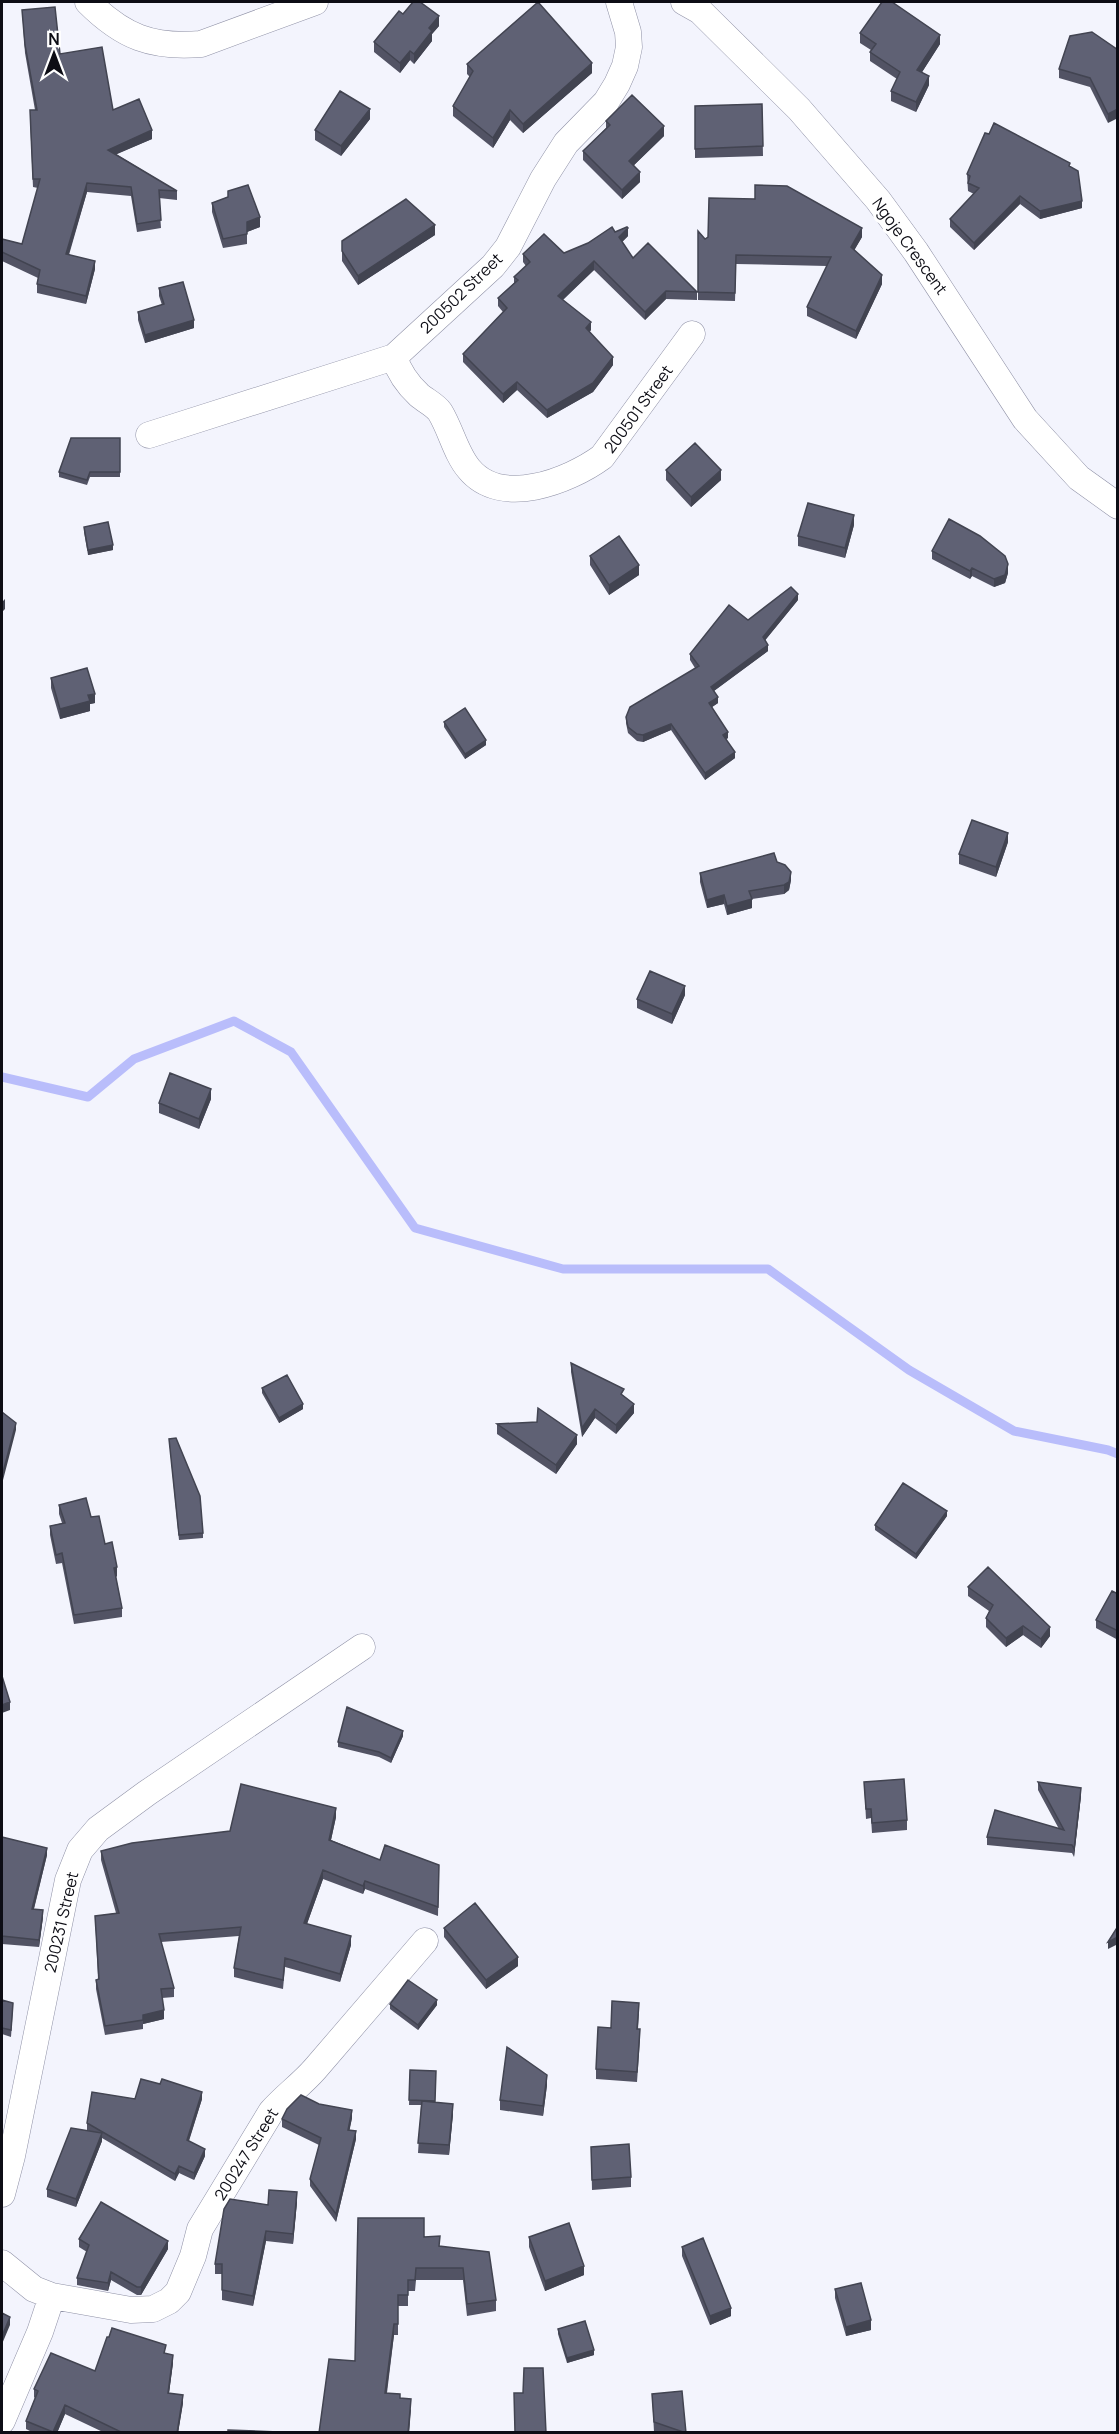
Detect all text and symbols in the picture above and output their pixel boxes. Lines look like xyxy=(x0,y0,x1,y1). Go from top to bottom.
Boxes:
north arrow xyxy=(24,24,84,84)
text: N xyxy=(48,28,60,50)
street label: Ngoje Crescent xyxy=(867,193,953,299)
street label: 200502 Street xyxy=(415,248,507,338)
street label: 200501 Street xyxy=(599,360,677,458)
street label: 200231 Street xyxy=(39,1869,83,1975)
street label: 200247 Street xyxy=(209,2104,283,2204)

